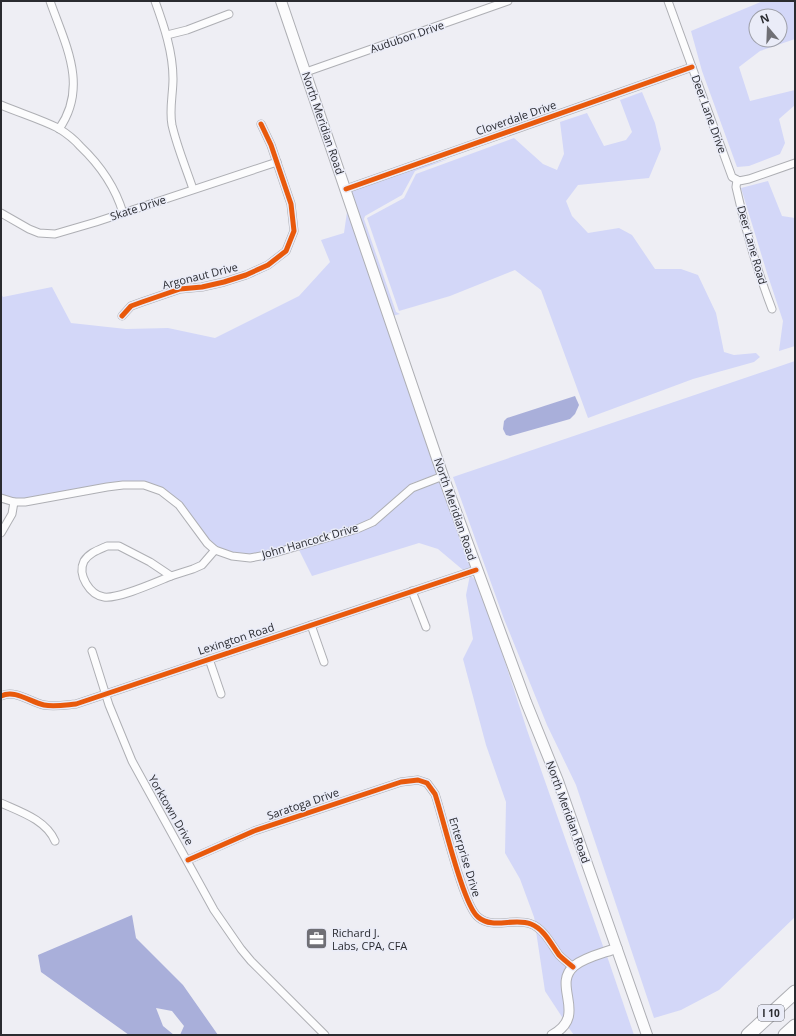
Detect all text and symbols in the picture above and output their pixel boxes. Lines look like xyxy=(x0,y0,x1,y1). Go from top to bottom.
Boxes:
north arrow xyxy=(748,8,788,48)
text: N xyxy=(758,10,771,27)
street label: Audubon Drive xyxy=(368,17,446,56)
street label: North Meridian Road xyxy=(299,69,348,176)
street label: Deer Lane Drive xyxy=(688,73,731,155)
street label: Cloverdale Drive xyxy=(474,97,558,138)
street label: Skate Drive xyxy=(108,191,168,224)
street label: Deer Lane Road xyxy=(734,204,771,286)
street label: Argonaut Drive xyxy=(161,259,239,292)
street label: North Meridian Road xyxy=(431,455,480,562)
street label: John Hancock Drive xyxy=(259,520,360,562)
street label: Lexington Road xyxy=(196,619,276,658)
street label: North Meridian Road xyxy=(543,759,594,865)
street label: Yorktown Drive xyxy=(145,772,198,848)
street label: Saratoga Drive xyxy=(265,784,341,823)
street label: Enterprise Drive xyxy=(446,815,485,899)
place label: Richard J. Labs, CPA, CFA xyxy=(332,925,407,953)
office icon: Richard J. Labs, CPA, CFA xyxy=(303,926,329,952)
road number: I 10 xyxy=(758,1005,784,1021)

